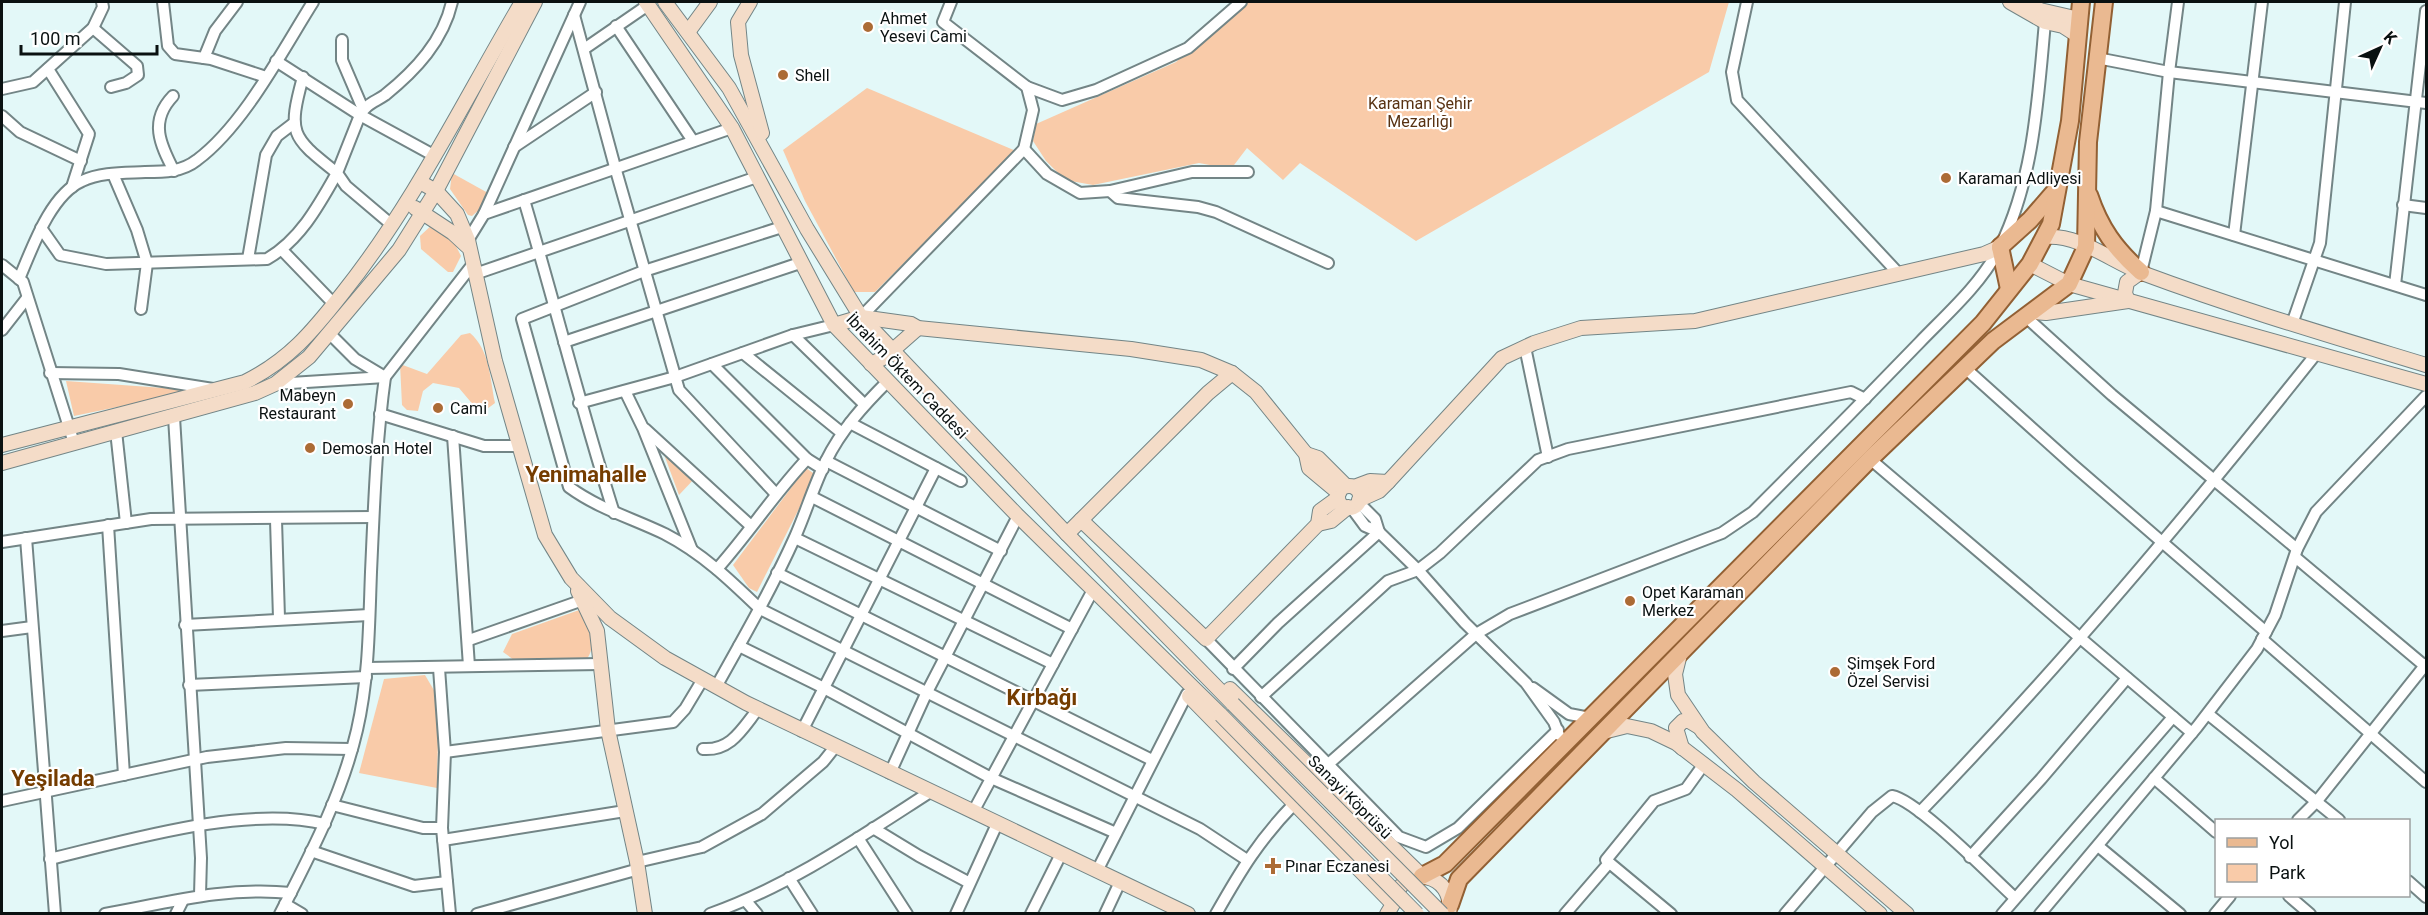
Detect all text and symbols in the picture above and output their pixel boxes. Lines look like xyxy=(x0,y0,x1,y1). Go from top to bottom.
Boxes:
place label: Ahmet Yesevi Cami xyxy=(880,9,967,46)
scale bar xyxy=(21,18,158,56)
north arrow xyxy=(2350,18,2410,78)
marker: Ahmet Yesevi Cami xyxy=(861,20,875,34)
text: K xyxy=(2380,27,2401,49)
text: 100 m xyxy=(30,28,81,49)
place label: Shell xyxy=(795,66,830,85)
marker: Shell xyxy=(776,68,790,82)
park label: Karaman Şehir Mezarlığı xyxy=(1368,94,1473,131)
place label: Karaman Adliyesi xyxy=(1958,169,2081,188)
marker: Karaman Adliyesi xyxy=(1939,171,1953,185)
street label: İbrahim Öktem Caddesi xyxy=(842,310,972,442)
place label: Mabeyn Restaurant xyxy=(259,386,336,423)
marker: Mabeyn Restaurant xyxy=(341,397,355,411)
place label: Cami xyxy=(450,399,487,418)
marker: Cami xyxy=(431,401,445,415)
place label: Demosan Hotel xyxy=(322,439,432,458)
marker: Demosan Hotel xyxy=(303,441,317,455)
district label: Yenimahalle xyxy=(525,462,647,487)
place label: Opet Karaman Merkez xyxy=(1642,583,1744,620)
marker: Opet Karaman Merkez xyxy=(1623,594,1637,608)
place label: Şimşek Ford Özel Servisi xyxy=(1847,654,1935,691)
marker: Şimşek Ford Özel Servisi xyxy=(1828,665,1842,679)
district label: Kırbağı xyxy=(1007,685,1077,710)
street label: Sanayi Köprüsü xyxy=(1304,751,1396,843)
district label: Yeşilada xyxy=(11,766,95,791)
legend xyxy=(2215,819,2410,897)
text: Yol xyxy=(2269,832,2294,853)
place label: Pınar Eczanesi xyxy=(1285,857,1389,876)
marker: Pınar Eczanesi xyxy=(1266,859,1280,873)
text: Park xyxy=(2269,862,2306,883)

